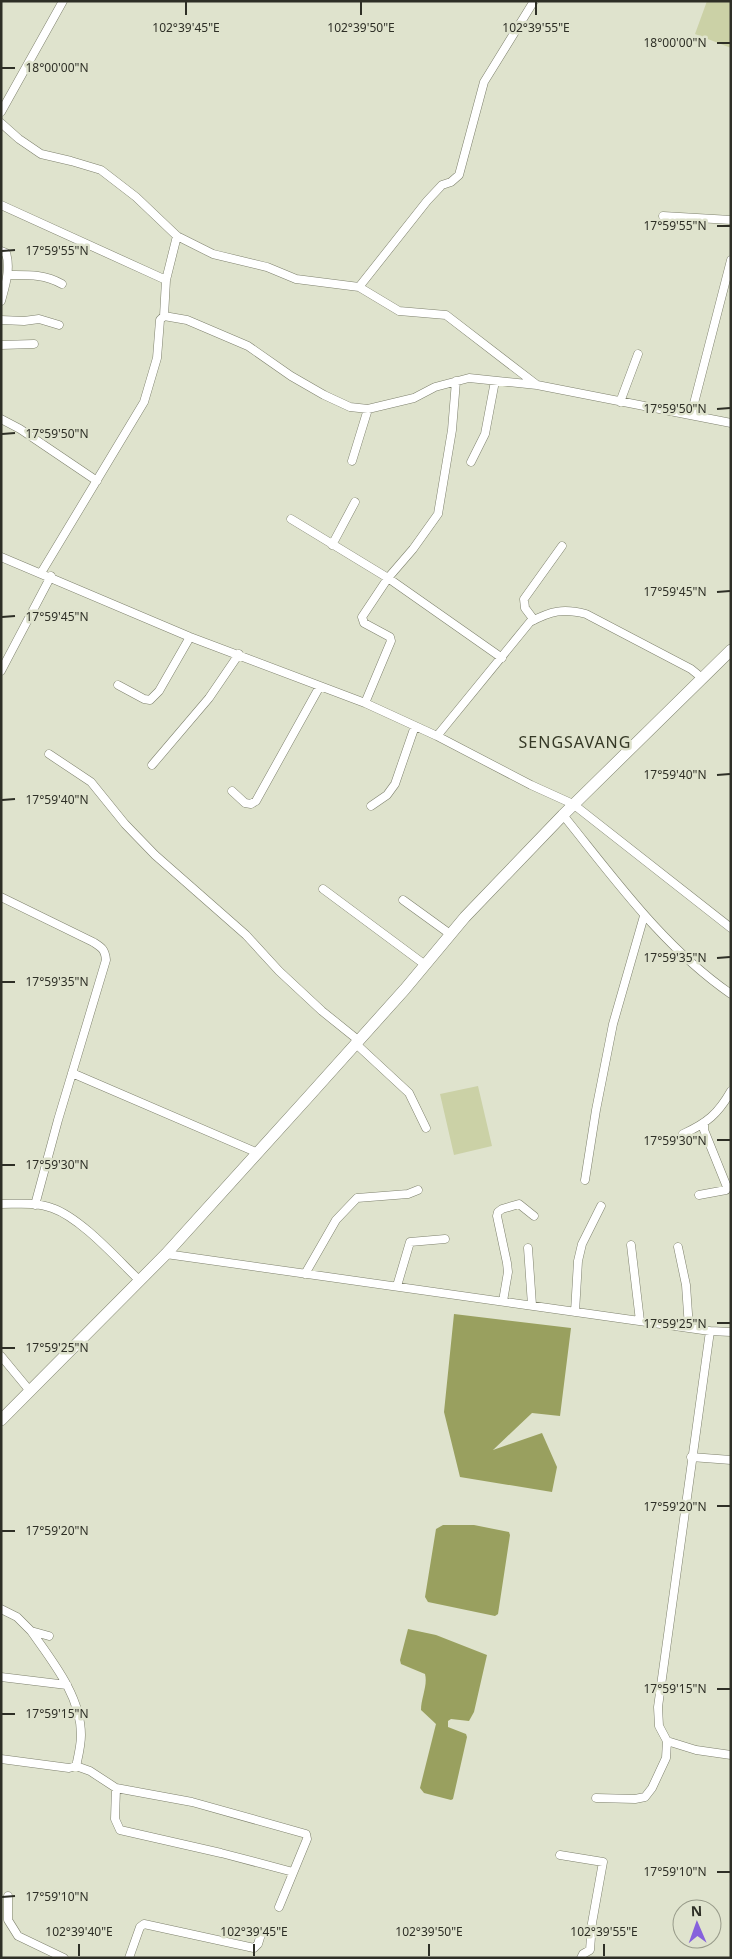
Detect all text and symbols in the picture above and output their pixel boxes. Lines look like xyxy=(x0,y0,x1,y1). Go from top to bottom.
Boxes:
text: 102°39'45"E xyxy=(152,19,220,36)
text: 102°39'50"E xyxy=(327,19,395,36)
text: 102°39'55"E xyxy=(502,19,570,36)
text: 18°00'00"N xyxy=(643,34,707,51)
text: 18°00'00"N xyxy=(25,59,89,76)
text: 17°59'55"N xyxy=(643,217,707,234)
text: 17°59'55"N xyxy=(25,242,89,259)
text: 17°59'50"N xyxy=(643,400,707,417)
text: 17°59'50"N xyxy=(25,425,89,442)
text: 17°59'45"N xyxy=(643,583,707,600)
text: 17°59'45"N xyxy=(25,608,89,625)
district label: SENGSAVANG xyxy=(519,731,631,753)
text: 17°59'40"N xyxy=(643,766,707,783)
text: 17°59'40"N xyxy=(25,791,89,808)
text: 17°59'35"N xyxy=(643,949,707,966)
text: 17°59'35"N xyxy=(25,973,89,990)
text: 17°59'30"N xyxy=(643,1132,707,1149)
text: 17°59'30"N xyxy=(25,1156,89,1173)
text: 17°59'25"N xyxy=(643,1315,707,1332)
text: 17°59'25"N xyxy=(25,1339,89,1356)
text: 17°59'20"N xyxy=(643,1498,707,1515)
text: 17°59'20"N xyxy=(25,1522,89,1539)
text: 17°59'15"N xyxy=(643,1680,707,1697)
text: 17°59'15"N xyxy=(25,1705,89,1722)
text: 17°59'10"N xyxy=(643,1863,707,1880)
text: 17°59'10"N xyxy=(25,1888,89,1905)
north arrow xyxy=(672,1899,722,1949)
text: N xyxy=(691,1901,703,1920)
text: 102°39'40"E xyxy=(45,1923,113,1940)
text: 102°39'45"E xyxy=(220,1923,288,1940)
text: 102°39'50"E xyxy=(395,1923,463,1940)
text: 102°39'55"E xyxy=(570,1923,638,1940)

